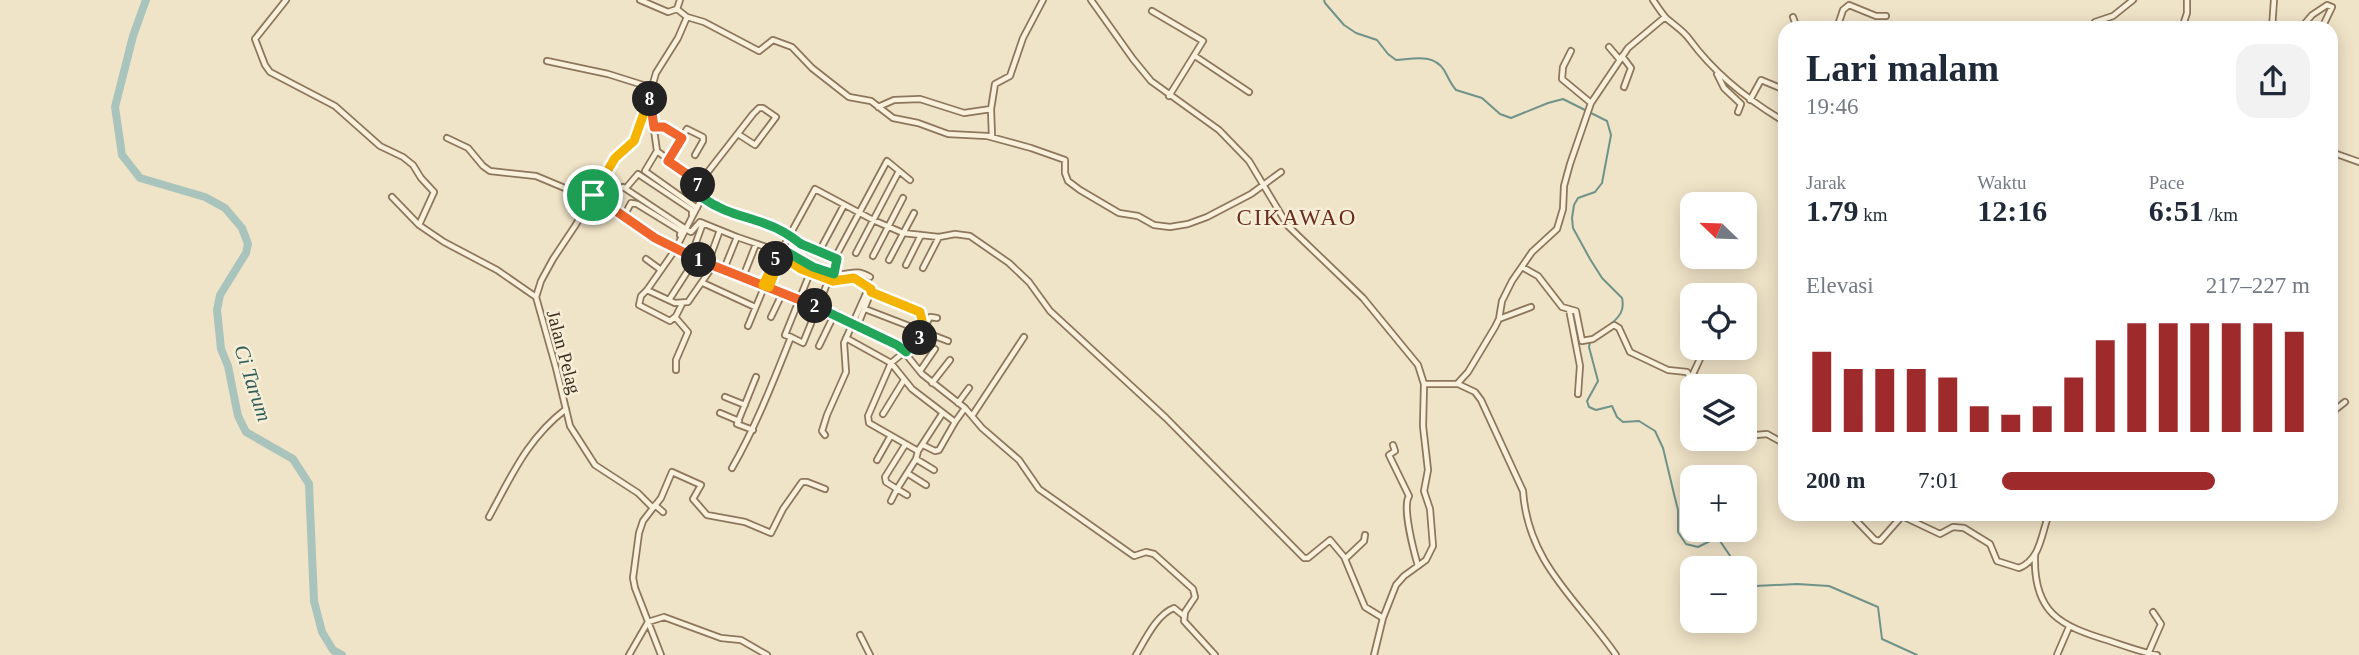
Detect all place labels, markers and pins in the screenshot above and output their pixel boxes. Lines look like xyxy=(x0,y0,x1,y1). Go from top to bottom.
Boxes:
pin: 8 xyxy=(632,82,668,116)
pin xyxy=(563,165,623,225)
pin: 7 xyxy=(680,168,716,202)
pin: 5 xyxy=(758,242,794,276)
pin: 1 xyxy=(682,243,716,278)
pin: 2 xyxy=(798,288,832,324)
pin: 3 xyxy=(902,320,937,356)

